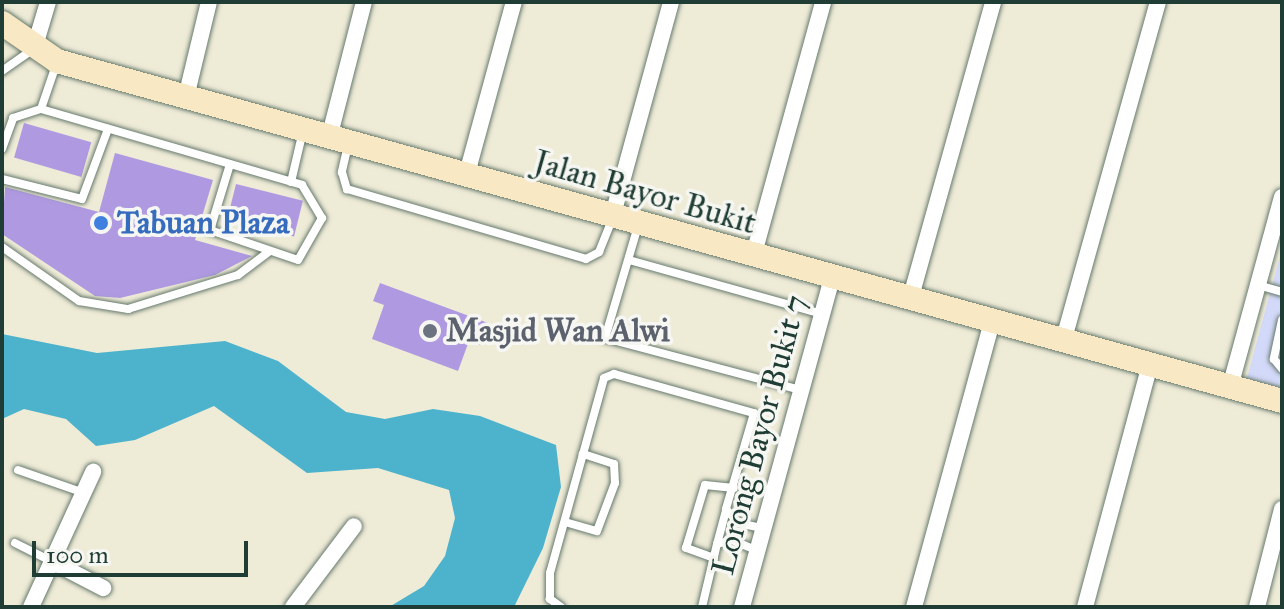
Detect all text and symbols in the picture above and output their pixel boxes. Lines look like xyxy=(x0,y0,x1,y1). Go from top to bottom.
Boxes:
street label: Jalan Bayor Bukit xyxy=(530,143,760,243)
place label: Tabuan Plaza xyxy=(117,204,290,242)
marker: Tabuan Plaza xyxy=(92,214,110,232)
street label: Lorong Bayor Bukit 7 xyxy=(704,291,816,579)
place label: Masjid Wan Alwi xyxy=(446,312,670,350)
marker: Masjid Wan Alwi xyxy=(421,322,439,340)
scale bar xyxy=(36,525,252,575)
text: 100 m xyxy=(46,540,109,570)

